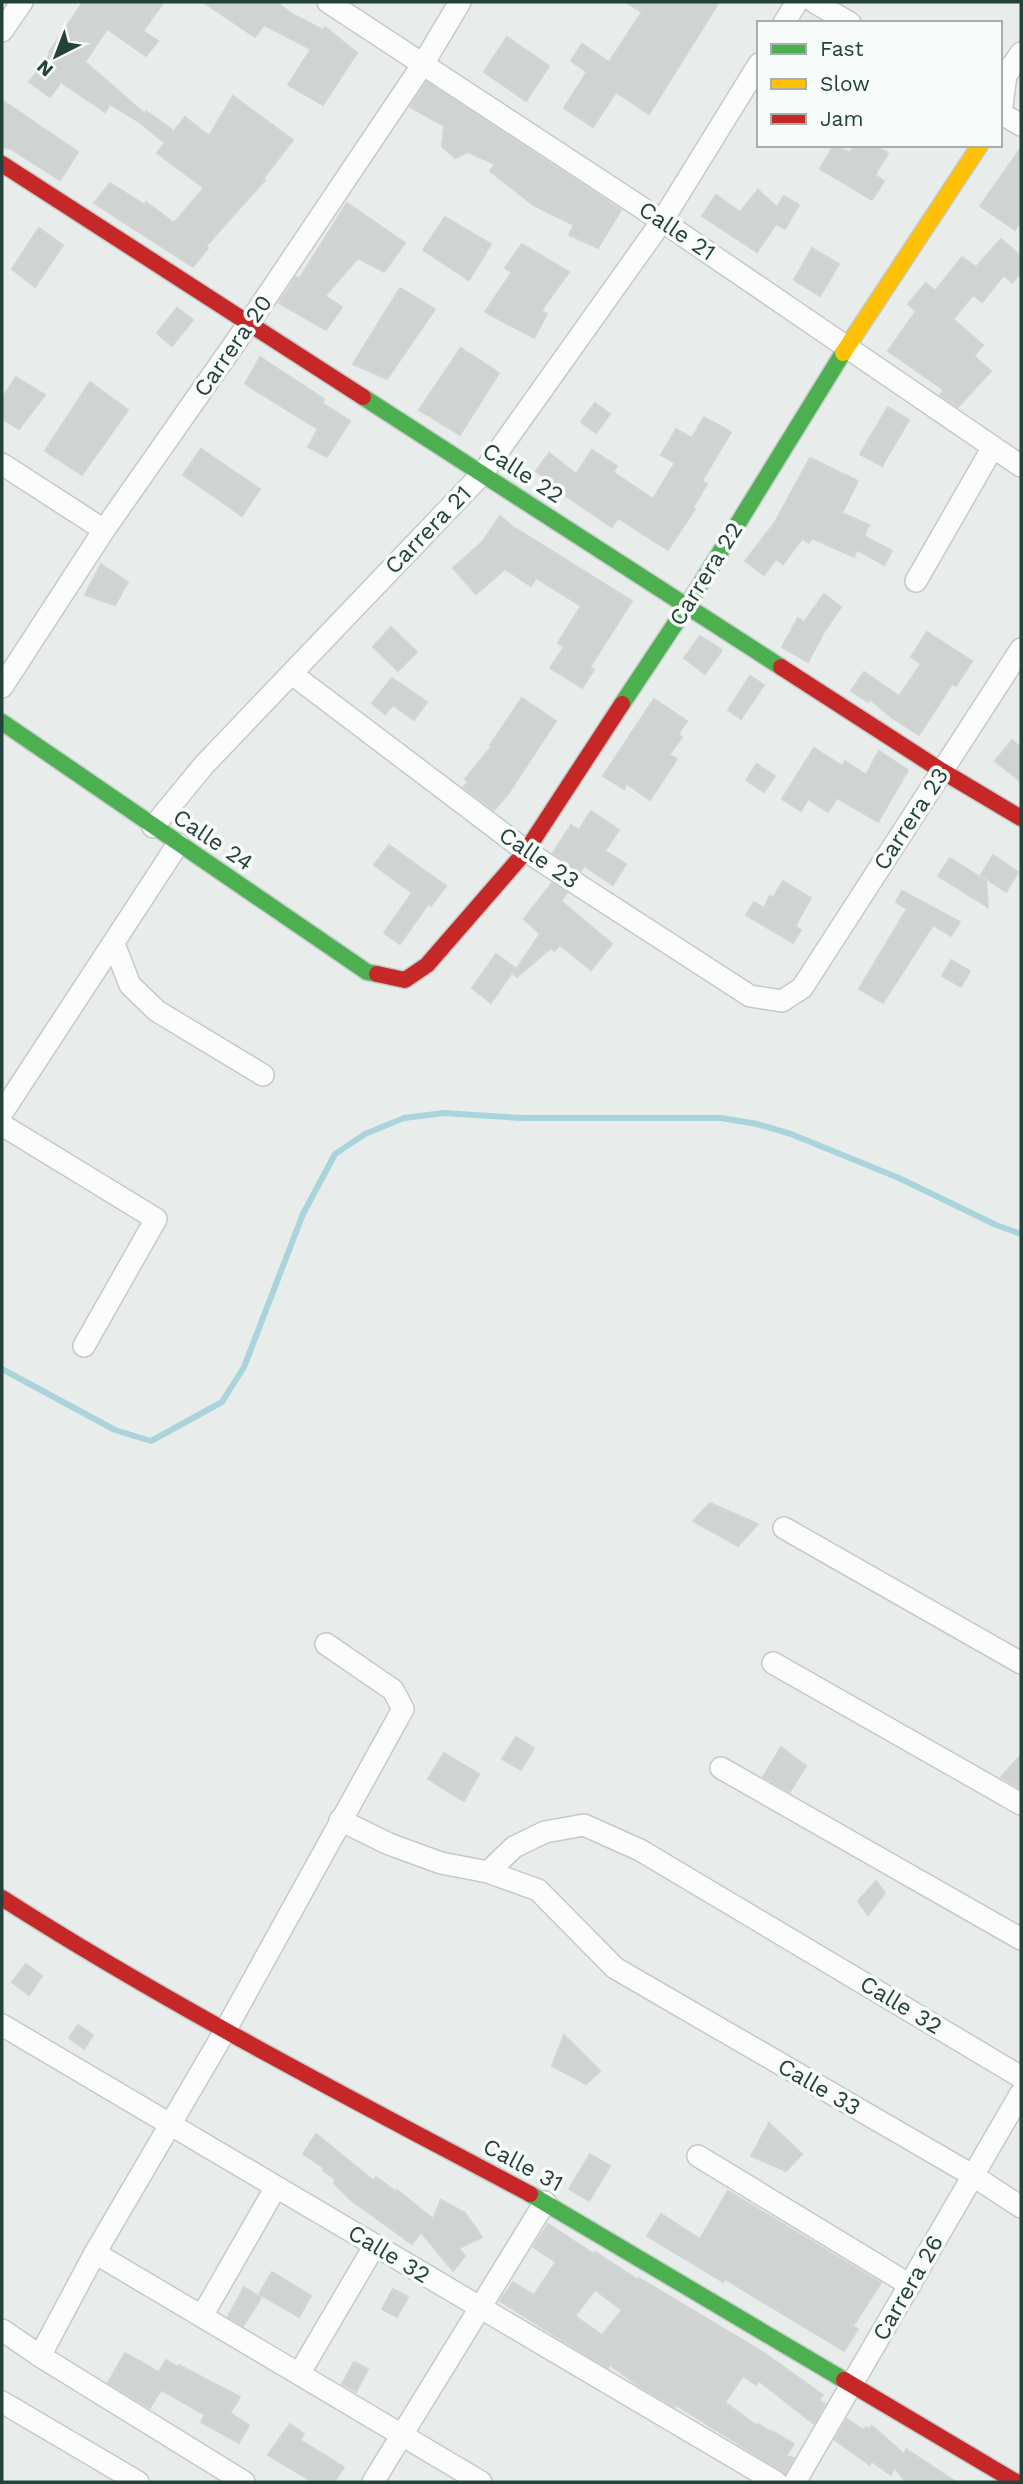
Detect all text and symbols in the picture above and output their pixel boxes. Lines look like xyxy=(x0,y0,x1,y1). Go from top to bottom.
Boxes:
north arrow xyxy=(21,21,91,91)
legend xyxy=(757,21,1002,147)
text: Fast xyxy=(820,36,864,61)
text: N xyxy=(32,55,58,82)
text: Slow xyxy=(820,71,870,96)
text: Jam xyxy=(820,106,863,131)
street label: Calle 21 xyxy=(634,196,720,266)
street label: Carrera 20 xyxy=(188,290,278,402)
street label: Calle 22 xyxy=(478,437,568,509)
street label: Carrera 21 xyxy=(379,480,477,580)
street label: Carrera 22 xyxy=(664,517,748,631)
street label: Carrera 23 xyxy=(868,763,954,875)
street label: Calle 24 xyxy=(168,803,258,877)
street label: Calle 23 xyxy=(494,821,584,895)
street label: Calle 32 xyxy=(855,1970,947,2040)
street label: Calle 33 xyxy=(773,2053,865,2121)
street label: Calle 31 xyxy=(479,2133,567,2197)
street label: Calle 32 xyxy=(343,2219,435,2289)
street label: Carrera 26 xyxy=(867,2230,949,2346)

